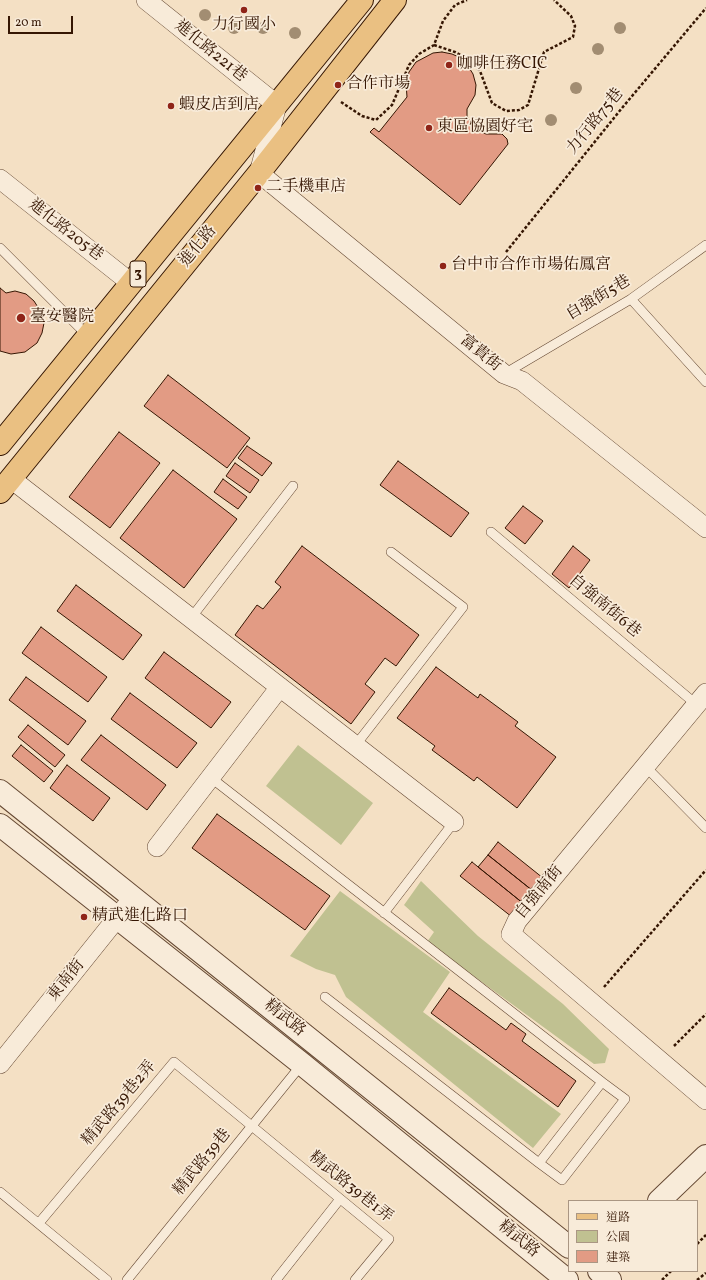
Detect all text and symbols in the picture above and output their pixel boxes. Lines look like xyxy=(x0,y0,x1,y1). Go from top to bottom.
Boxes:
marker: 力行國小 xyxy=(239,5,249,15)
scale bar xyxy=(10,8,75,34)
text: 20 m xyxy=(15,15,42,31)
place label: 力行國小 xyxy=(212,16,276,36)
street label: 進化路221巷 xyxy=(170,17,250,87)
place label: 咖啡任務CIC xyxy=(457,55,548,75)
marker: 咖啡任務CIC xyxy=(444,60,454,70)
place label: 合作市場 xyxy=(346,75,410,95)
marker: 合作市場 xyxy=(333,80,343,90)
street label: 力行路75巷 xyxy=(564,85,628,159)
place label: 蝦皮店到店 xyxy=(179,96,259,116)
marker: 蝦皮店到店 xyxy=(166,101,176,111)
place label: 東區恊園好宅 xyxy=(437,118,533,138)
marker: 東區恊園好宅 xyxy=(424,123,434,133)
place label: 二手機車店 xyxy=(266,178,346,198)
marker: 二手機車店 xyxy=(253,183,263,193)
street label: 進化路205巷 xyxy=(24,196,106,266)
street label: 進化路 xyxy=(176,222,222,272)
place label: 台中市合作市場佑鳳宮 xyxy=(451,256,611,276)
road number: 3 xyxy=(130,261,146,287)
marker: 台中市合作市場佑鳳宮 xyxy=(438,261,448,271)
street label: 自強街5巷 xyxy=(563,272,635,326)
place label: 臺安醫院 xyxy=(30,308,94,328)
marker: 臺安醫院 xyxy=(15,312,27,324)
street label: 富貴街 xyxy=(455,331,505,377)
street label: 自強南街6巷 xyxy=(564,571,644,643)
street label: 自強南街 xyxy=(512,862,568,924)
place label: 精武進化路口 xyxy=(92,907,188,927)
marker: 精武進化路口 xyxy=(79,912,89,922)
street label: 東南街 xyxy=(44,956,90,1006)
street label: 精武路 xyxy=(259,996,309,1042)
street label: 精武路39巷2弄 xyxy=(79,1058,161,1150)
street label: 精武路39巷 xyxy=(170,1126,236,1200)
street label: 精武路39巷1弄 xyxy=(304,1148,396,1228)
legend xyxy=(568,1200,698,1272)
text: 道路 xyxy=(606,1210,630,1226)
street label: 精武路 xyxy=(493,1217,543,1263)
text: 公園 xyxy=(606,1230,630,1246)
text: 建築 xyxy=(606,1250,630,1266)

